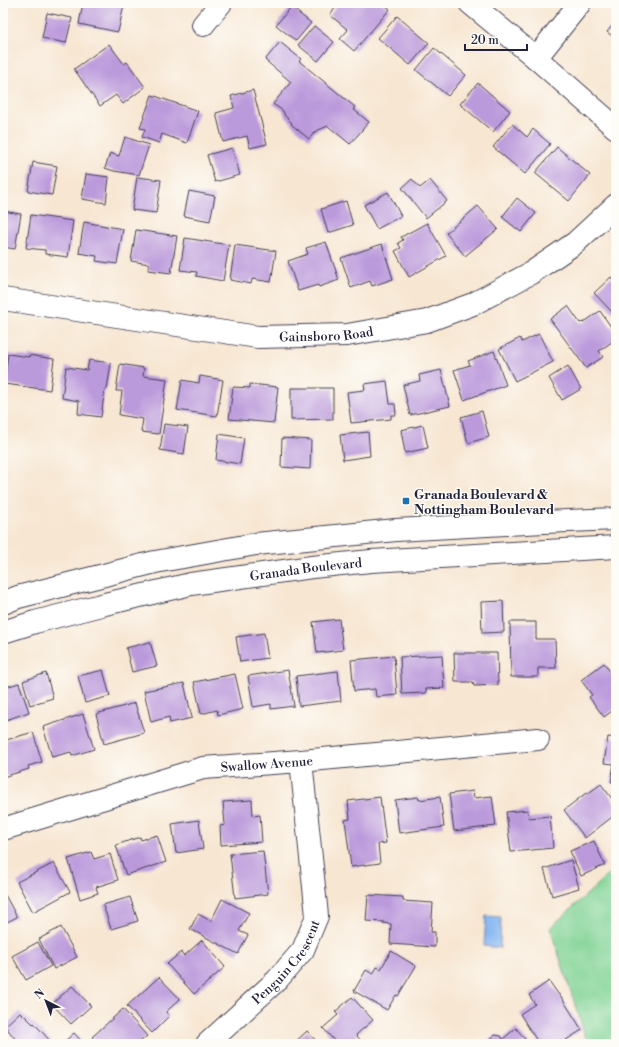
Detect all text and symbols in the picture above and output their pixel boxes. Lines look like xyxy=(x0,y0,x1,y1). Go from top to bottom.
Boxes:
scale bar xyxy=(465,26,527,52)
text: 20 m xyxy=(471,33,499,48)
street label: Gainsboro Road xyxy=(279,323,375,346)
place label: Granada Boulevard & Nottingham Boulevard xyxy=(414,487,554,518)
marker: Granada Boulevard & Nottingham Boulevard xyxy=(401,496,411,506)
street label: Granada Boulevard xyxy=(249,555,363,585)
street label: Swallow Avenue xyxy=(220,753,314,776)
street label: Penguin Crescent xyxy=(249,917,324,1008)
north arrow xyxy=(26,981,66,1021)
text: N xyxy=(32,986,48,1002)

